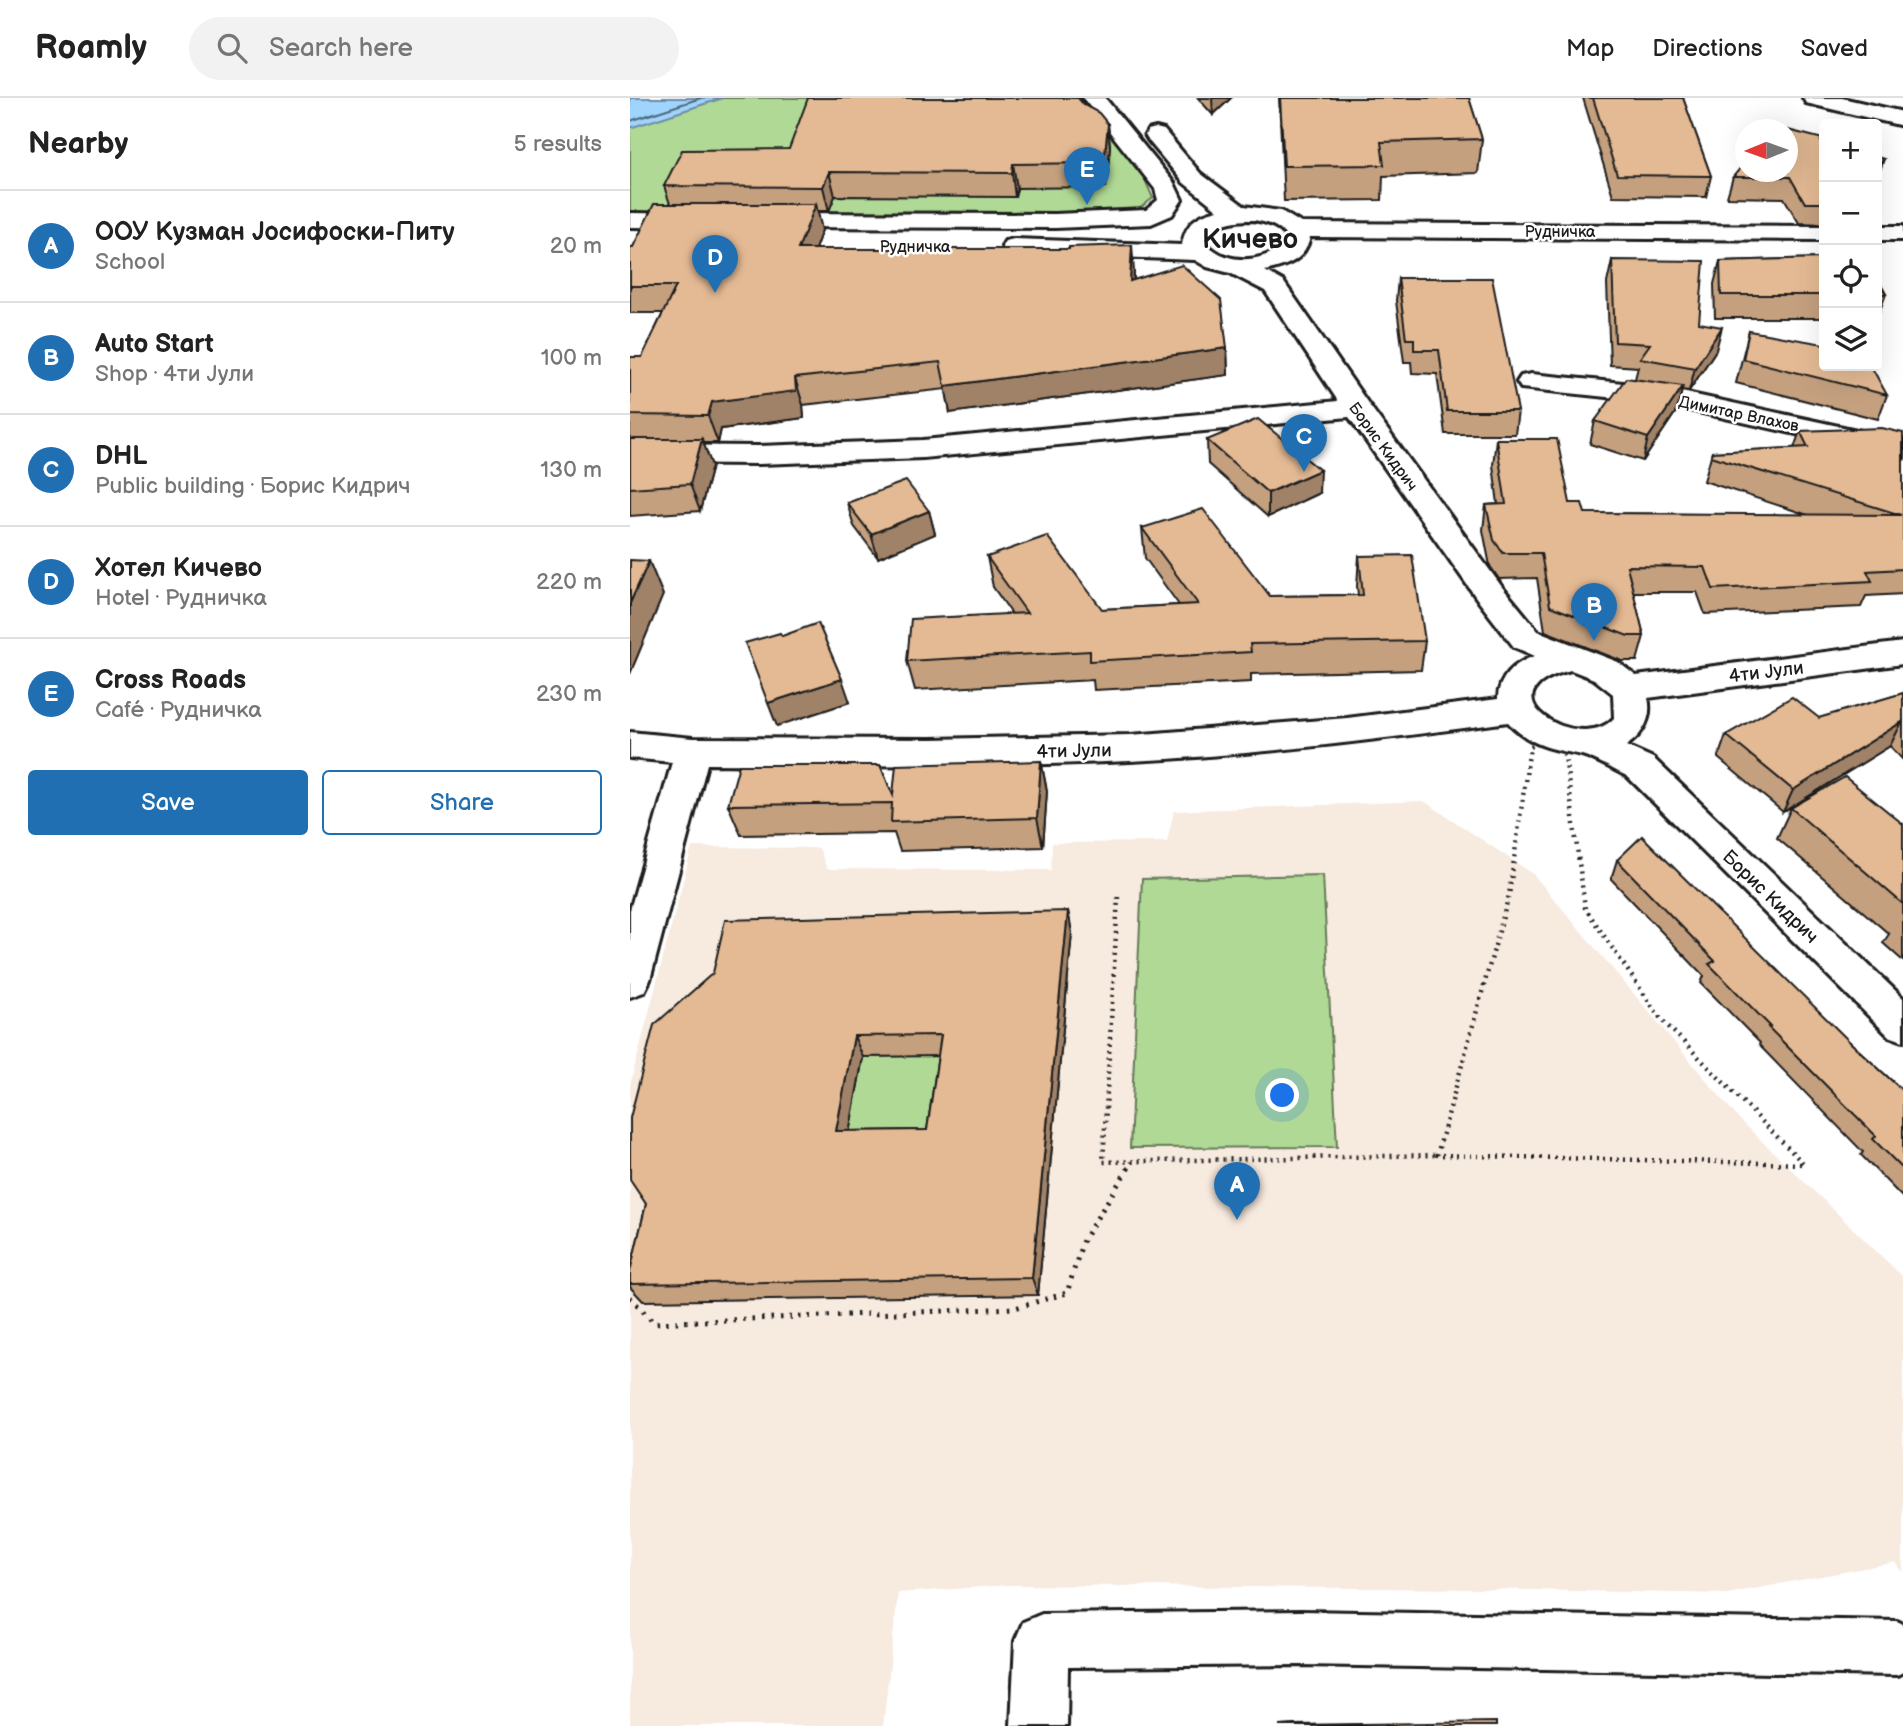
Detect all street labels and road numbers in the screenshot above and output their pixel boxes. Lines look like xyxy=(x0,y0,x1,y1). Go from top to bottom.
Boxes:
street label: Рудничка xyxy=(1524,223,1596,242)
street label: Рудничка xyxy=(879,238,951,257)
street label: Димитар Влахов xyxy=(1677,392,1801,437)
street label: Борис Кидрич xyxy=(1344,399,1421,495)
street label: 4ти Јули xyxy=(1727,656,1805,688)
street label: 4ти Јули xyxy=(1036,739,1112,764)
street label: Борис Кидрич xyxy=(1717,846,1823,949)

